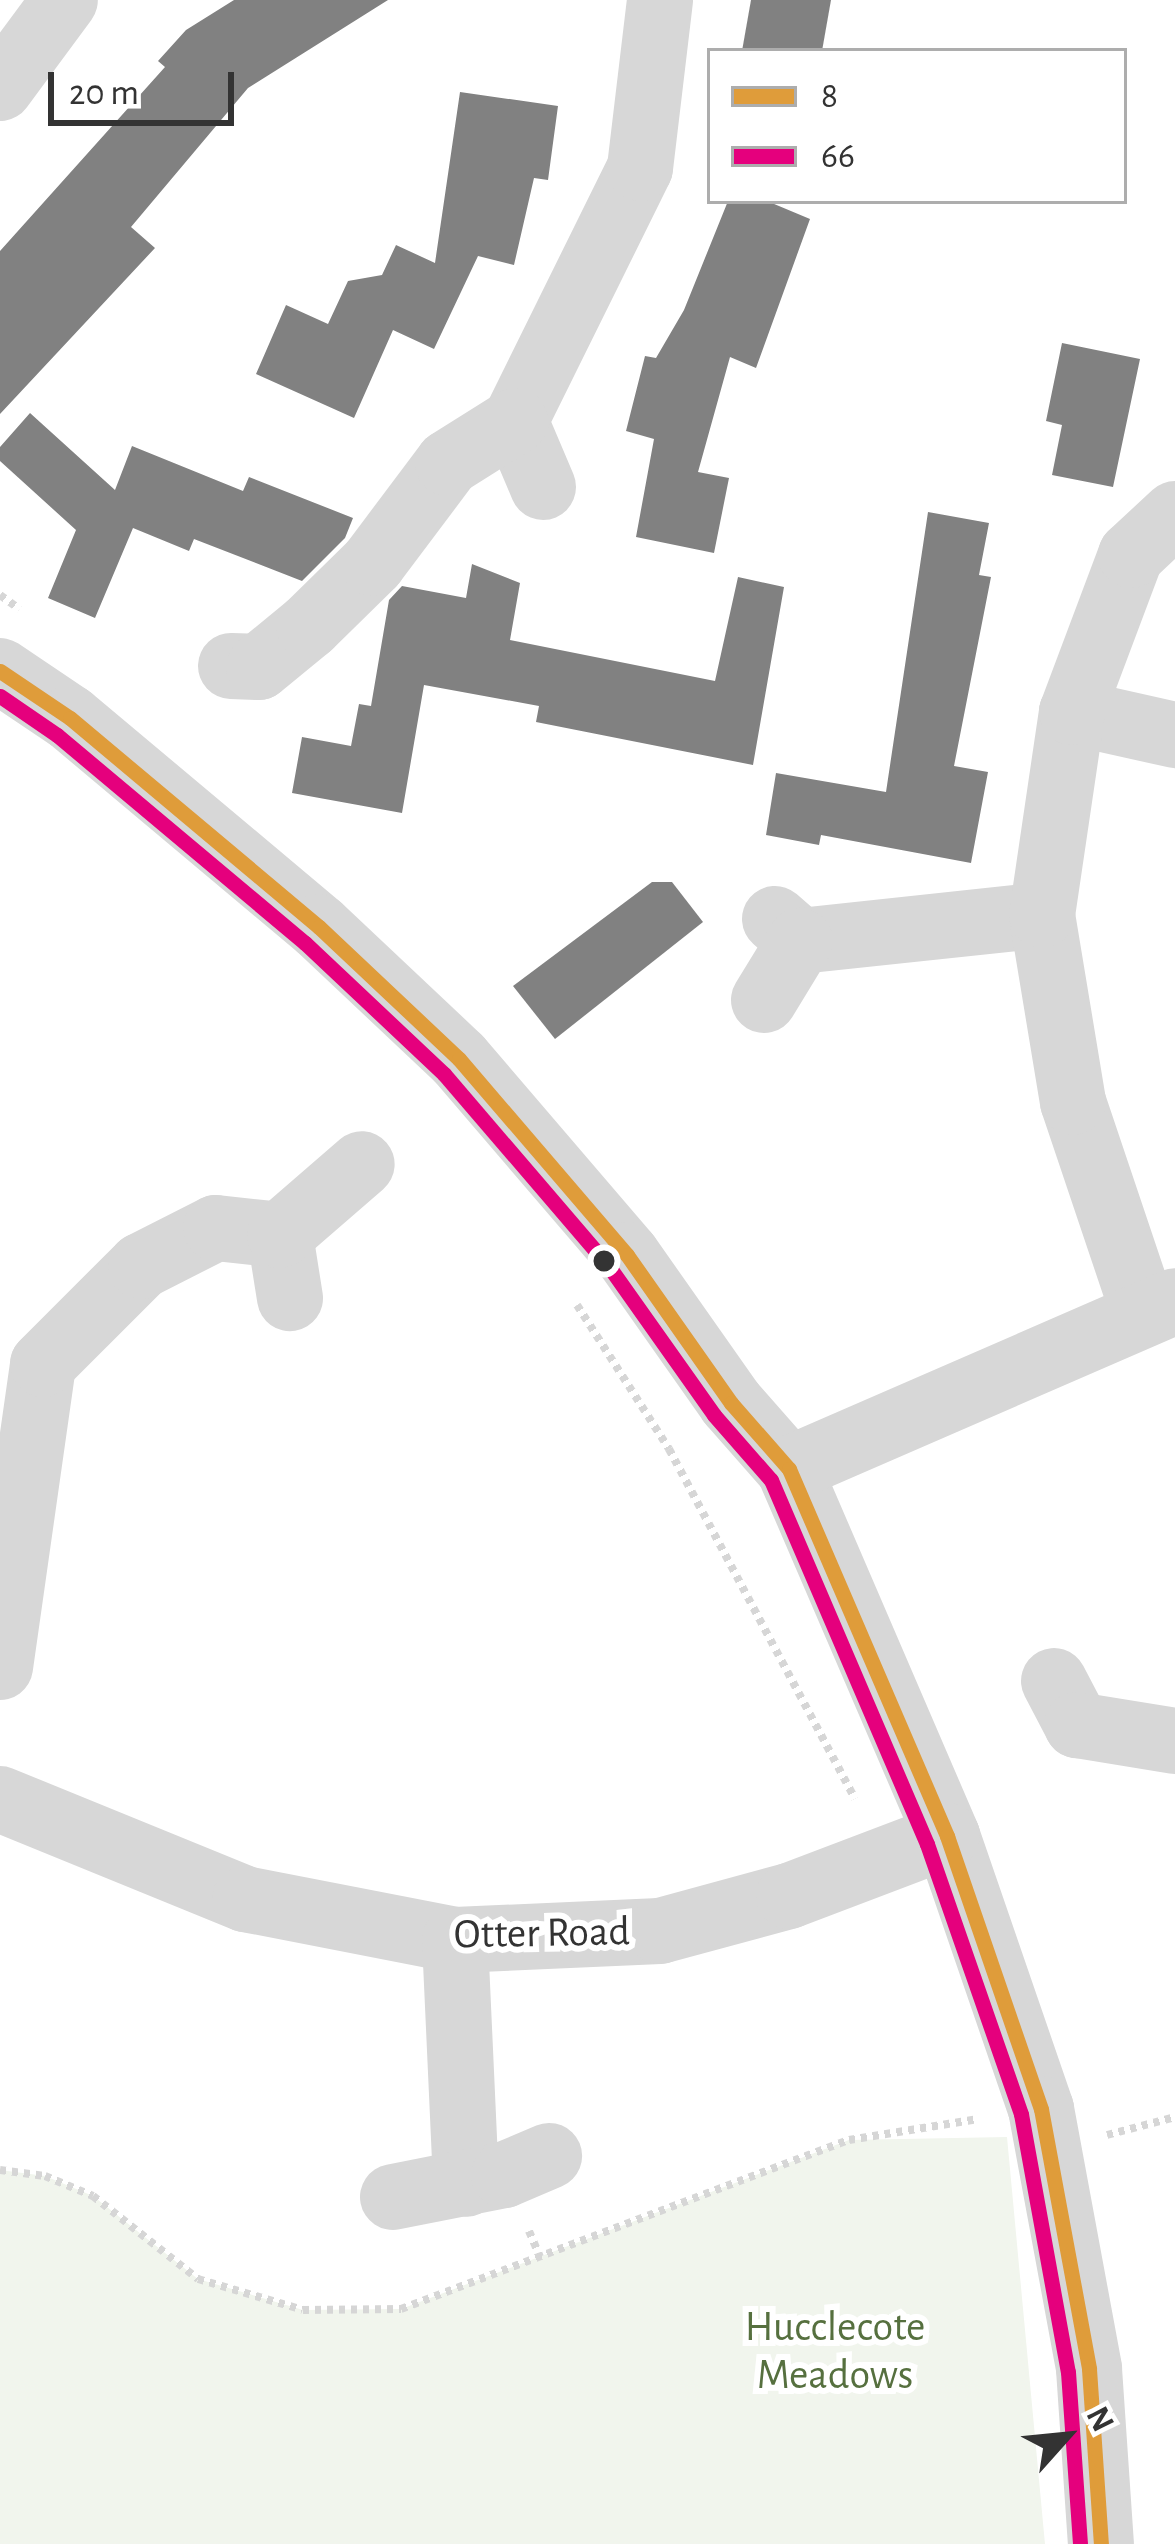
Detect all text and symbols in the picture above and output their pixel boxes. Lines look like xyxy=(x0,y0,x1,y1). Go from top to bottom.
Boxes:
scale bar xyxy=(54,48,240,122)
legend xyxy=(707,48,1127,204)
text: 20 m xyxy=(69,75,139,111)
text: 8 xyxy=(821,78,838,114)
text: 66 xyxy=(821,138,855,174)
unlabelled marker xyxy=(593,1250,615,1272)
street label: Otter Road xyxy=(453,1906,631,1960)
park label: Hucclecote Meadows xyxy=(745,2302,925,2400)
north arrow xyxy=(1007,2376,1127,2496)
text: N xyxy=(1080,2402,1119,2437)

